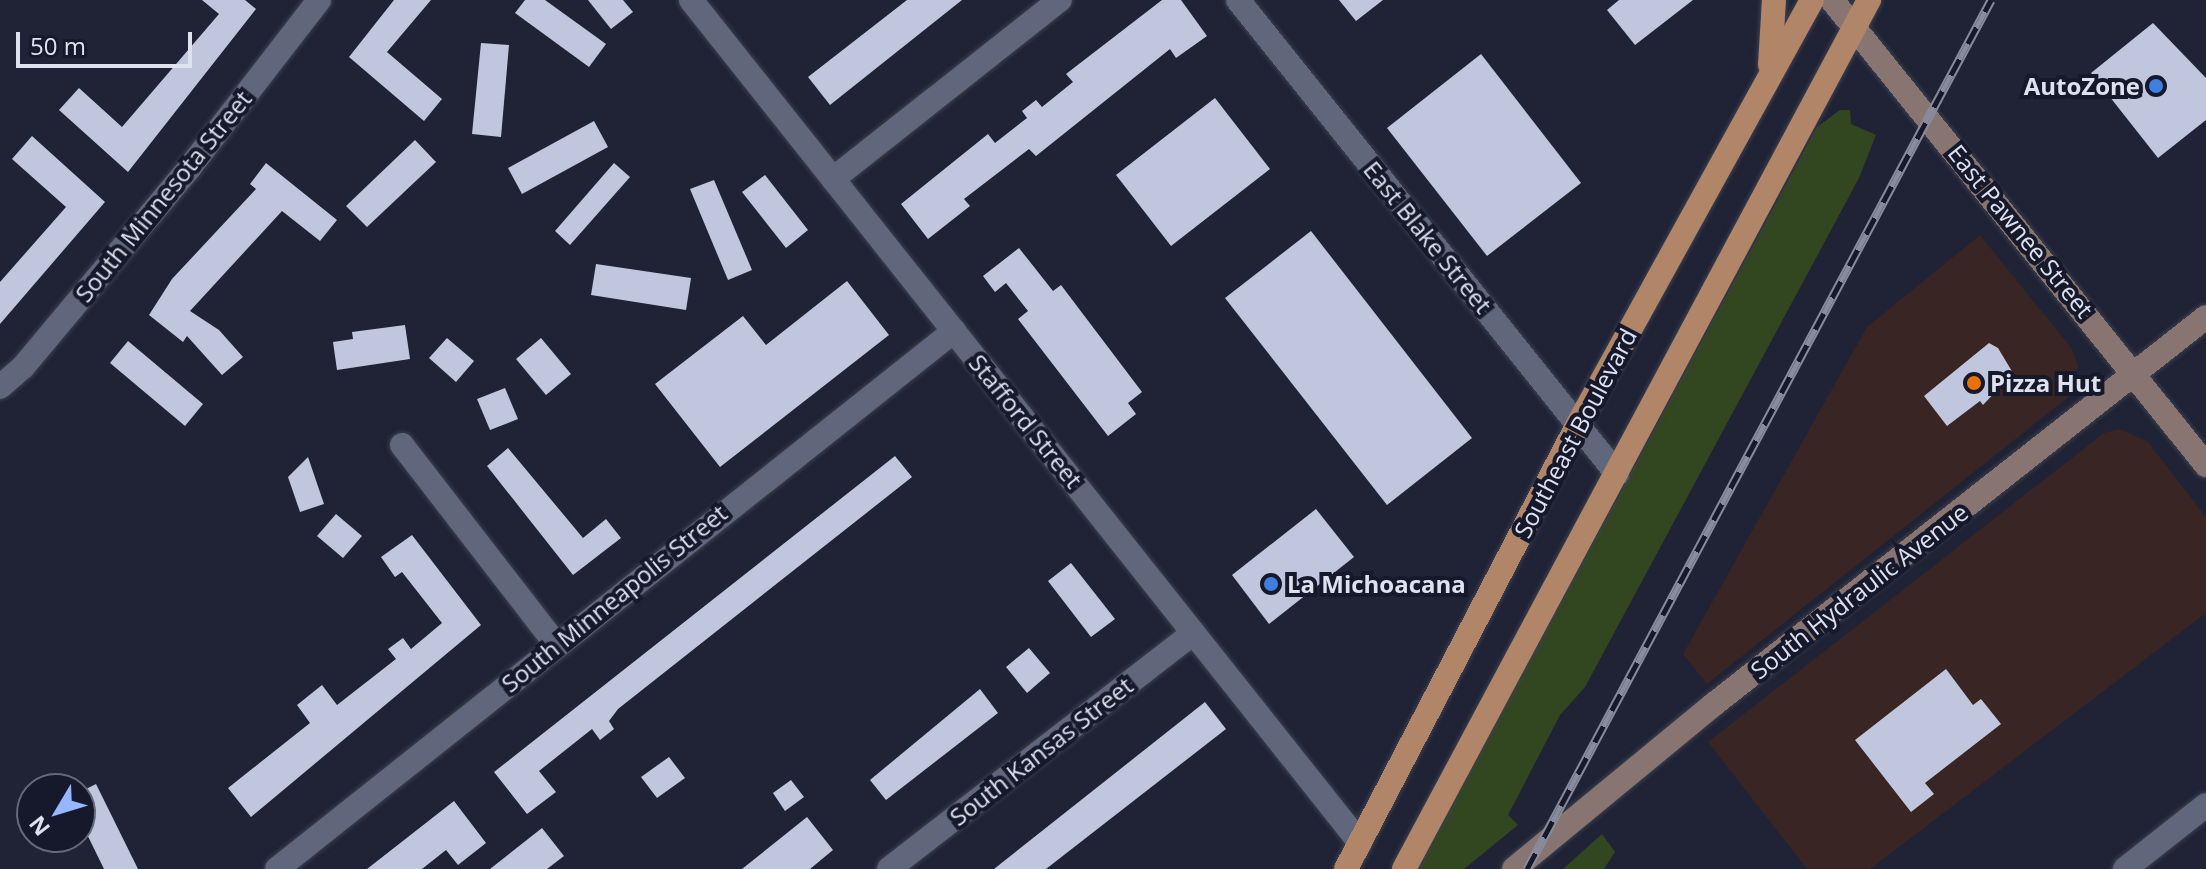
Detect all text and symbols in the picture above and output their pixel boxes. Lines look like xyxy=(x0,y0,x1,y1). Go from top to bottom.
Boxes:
scale bar xyxy=(20,16,196,66)
text: 50 m xyxy=(30,29,86,62)
place label: AutoZone xyxy=(2024,72,2140,100)
marker: AutoZone xyxy=(2147,77,2165,95)
street label: South Minnesota Street xyxy=(69,85,257,307)
street label: East Pawnee Street xyxy=(1942,139,2100,323)
street label: East Blake Street xyxy=(1358,155,1498,319)
street label: Southeast Boulevard xyxy=(1508,324,1642,542)
street label: Stafford Street xyxy=(963,348,1089,494)
place label: Pizza Hut xyxy=(1990,369,2101,397)
marker: Pizza Hut xyxy=(1965,374,1983,392)
street label: South Hydraulic Avenue xyxy=(1745,497,1973,685)
street label: South Minneapolis Street xyxy=(495,498,733,698)
place label: La Michoacana xyxy=(1287,570,1466,598)
marker: La Michoacana xyxy=(1262,575,1280,593)
street label: South Kansas Street xyxy=(944,671,1138,831)
north arrow xyxy=(16,773,96,853)
text: N xyxy=(21,810,56,843)

